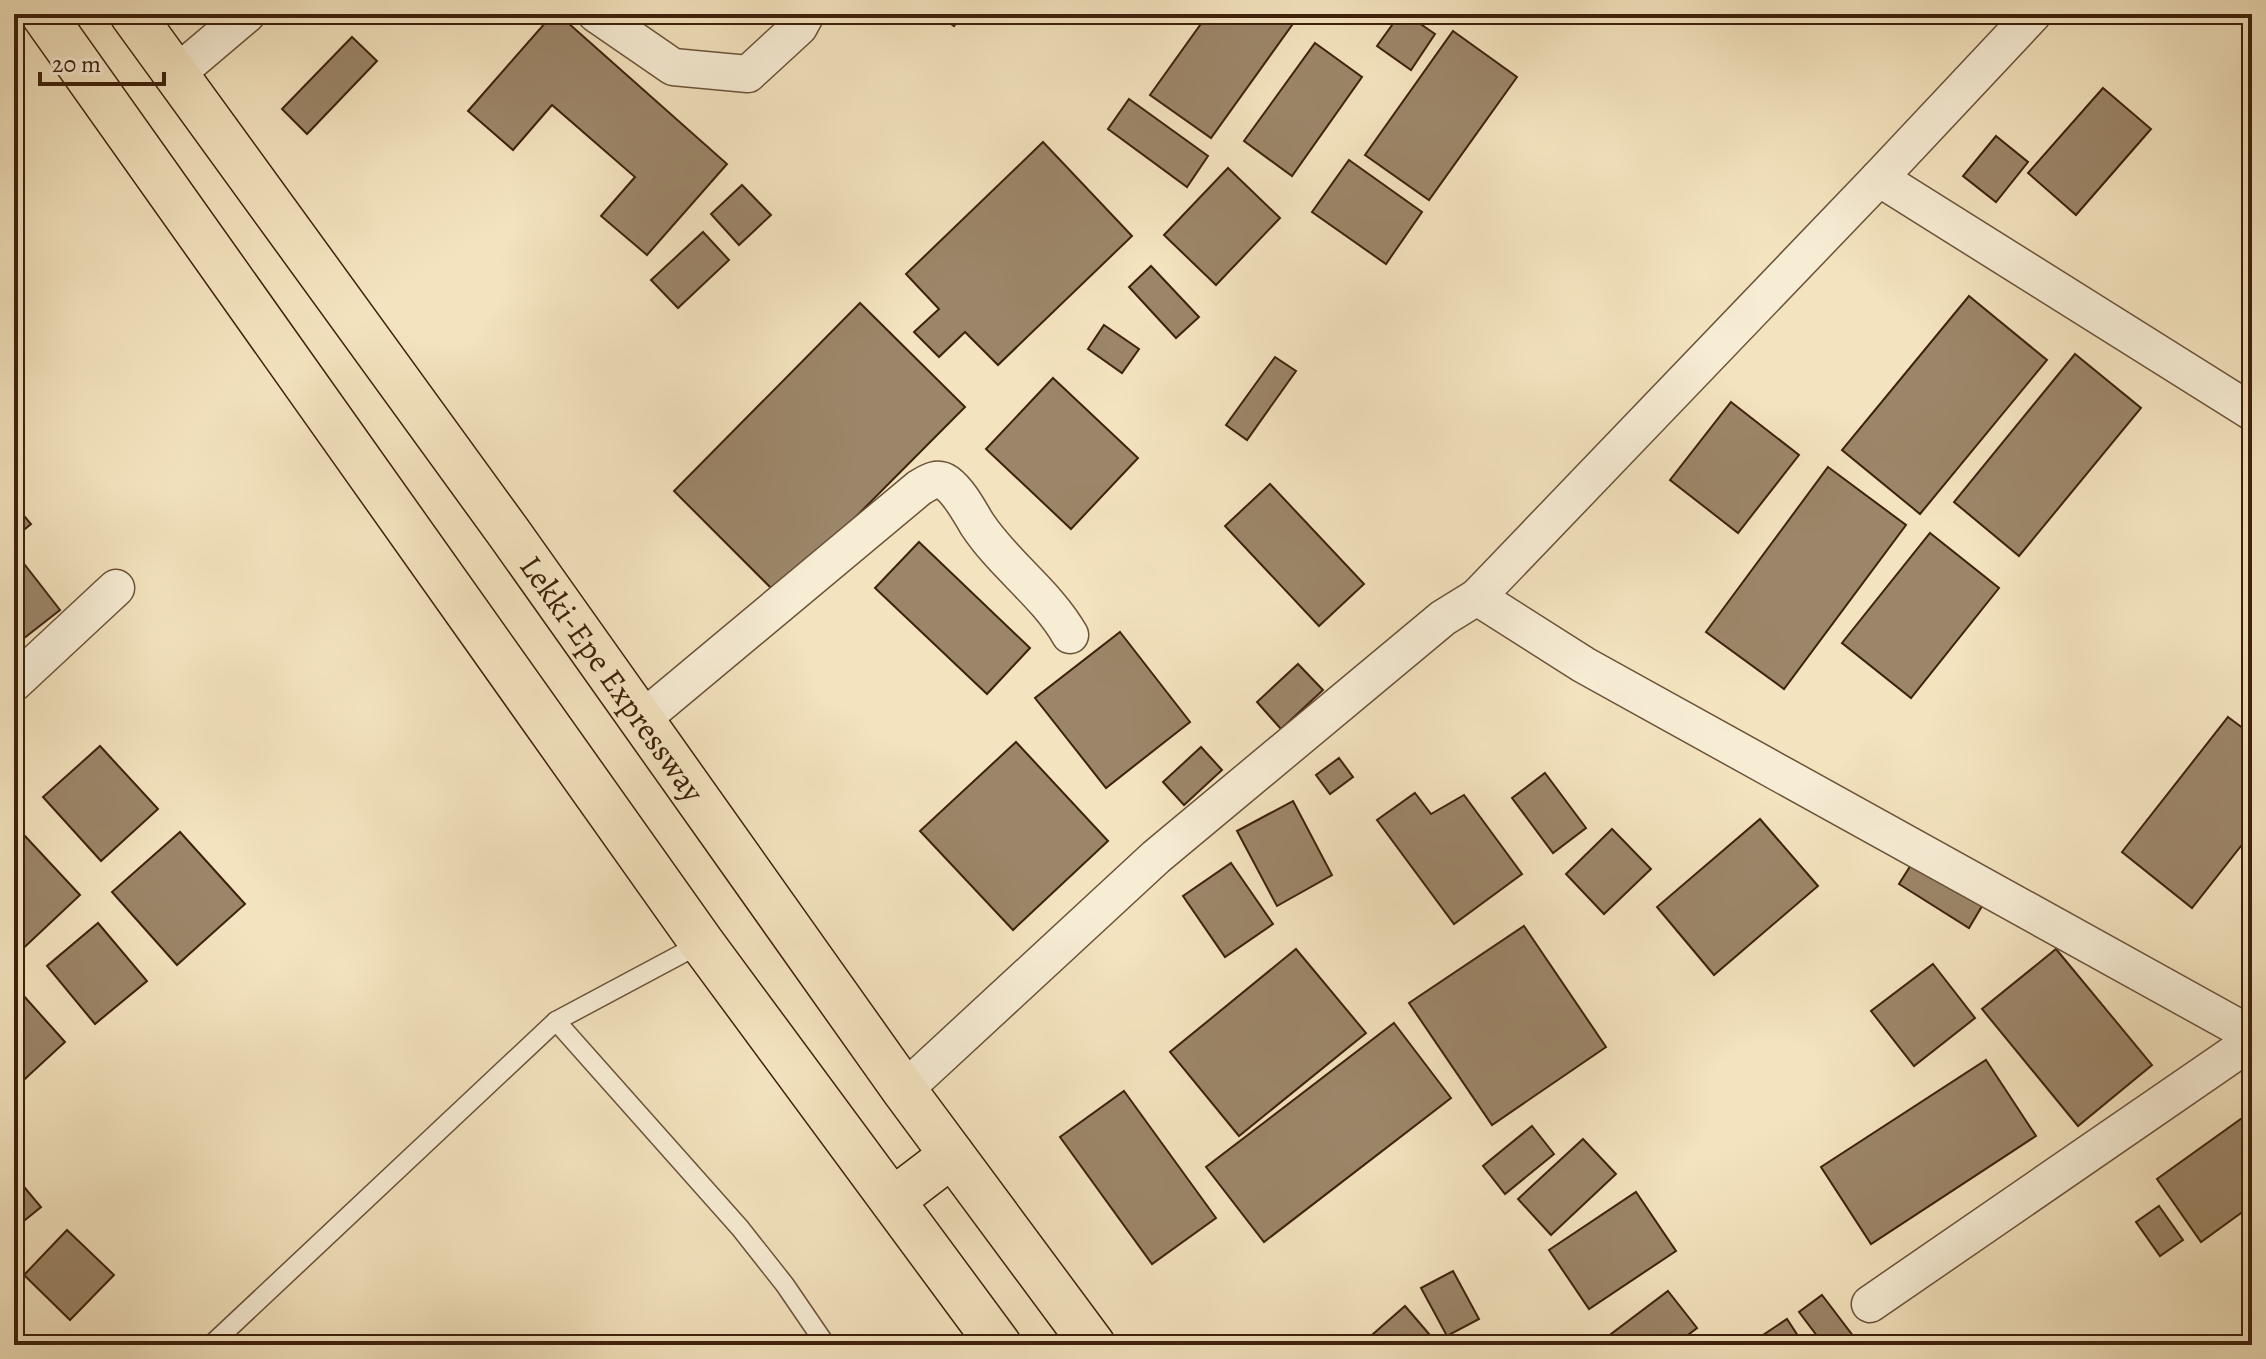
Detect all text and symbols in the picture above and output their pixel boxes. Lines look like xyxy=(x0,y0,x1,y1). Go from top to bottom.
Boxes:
scale bar xyxy=(40,36,164,86)
text: 20 m xyxy=(52,48,101,80)
street label: Lekki-Epe Expressway xyxy=(510,546,715,811)

